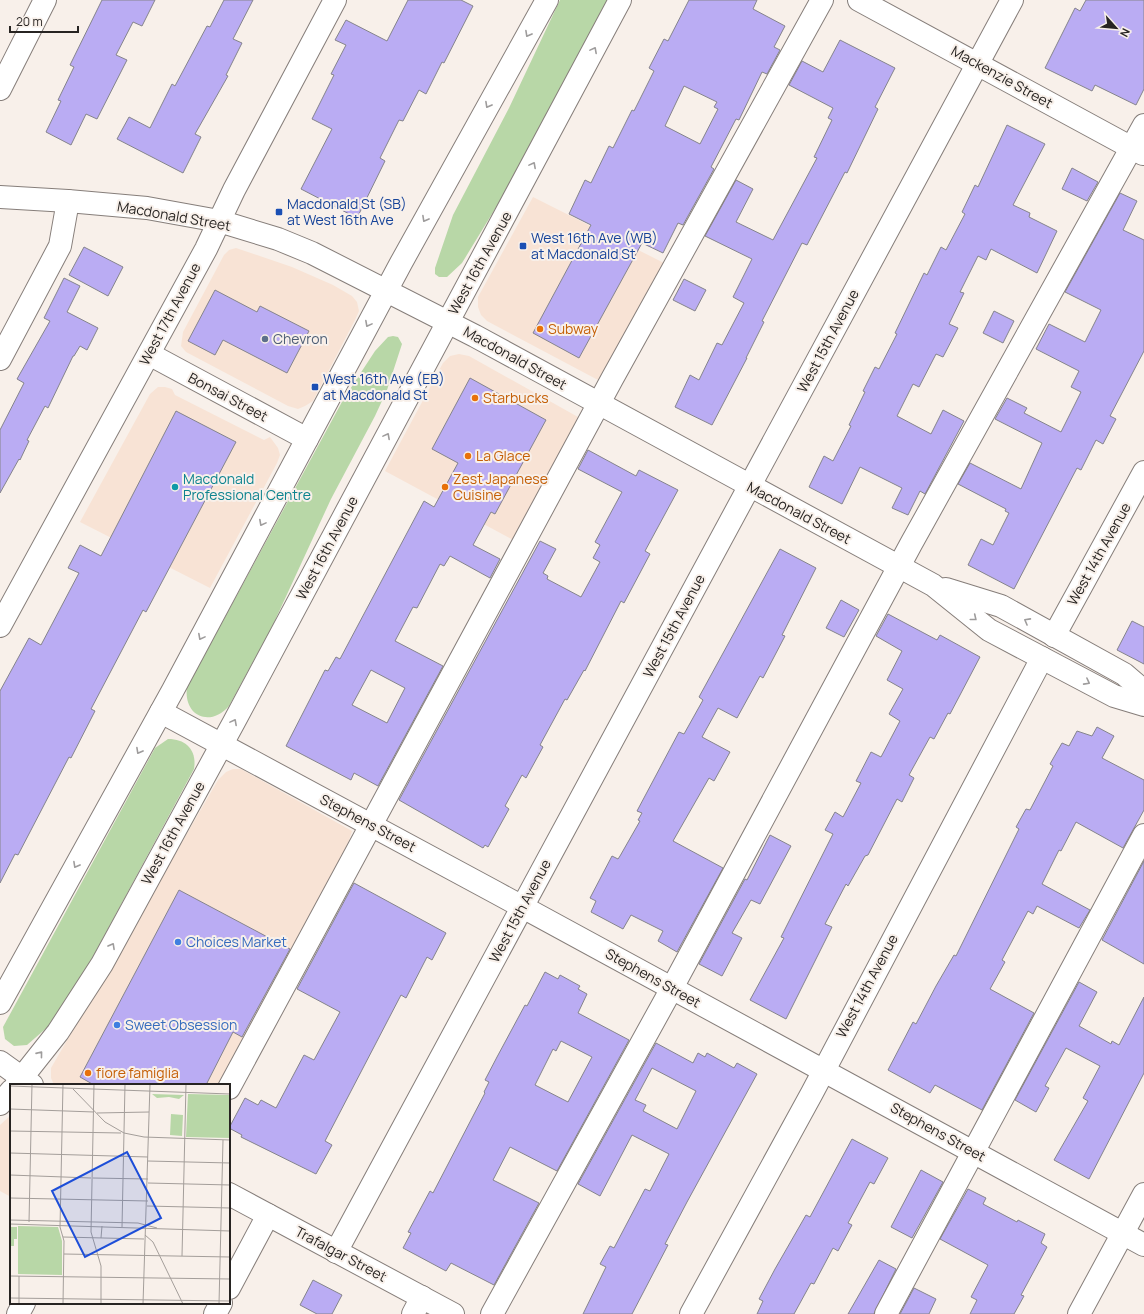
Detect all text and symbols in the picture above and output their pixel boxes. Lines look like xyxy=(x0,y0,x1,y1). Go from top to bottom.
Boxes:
scale bar xyxy=(10,8,78,34)
north arrow xyxy=(1096,8,1136,48)
text: 20 m xyxy=(16,13,43,30)
text: N xyxy=(1117,26,1134,40)
one-way arrow xyxy=(526,30,533,37)
street label: Mackenzie Street xyxy=(948,41,1057,112)
one-way arrow xyxy=(589,47,597,54)
one-way arrow xyxy=(486,101,493,109)
one-way arrow xyxy=(529,162,536,169)
place label: Macdonald St (SB) at West 16th Ave xyxy=(287,194,407,229)
street label: Macdonald Street xyxy=(116,196,233,235)
marker: Macdonald St (SB) at West 16th Ave xyxy=(274,207,284,217)
street label: West 16th Avenue xyxy=(443,208,516,318)
one-way arrow xyxy=(423,215,430,222)
place label: West 16th Ave (WB) at Macdonald St xyxy=(531,228,658,263)
marker: West 16th Ave (WB) at Macdonald St xyxy=(518,241,528,251)
street label: West 17th Avenue xyxy=(135,259,205,368)
street label: West 15th Avenue xyxy=(792,286,863,396)
place label: Subway xyxy=(548,319,599,338)
one-way arrow xyxy=(365,320,373,327)
street label: Macdonald Street xyxy=(460,321,571,394)
marker: Subway xyxy=(535,324,545,334)
place label: Chevron xyxy=(273,329,328,348)
marker: Chevron xyxy=(260,334,270,344)
street label: Bonsai Street xyxy=(185,368,272,426)
place label: West 16th Ave (EB) at Macdonald St xyxy=(323,369,445,404)
marker: West 16th Ave (EB) at Macdonald St xyxy=(310,382,320,392)
place label: Starbucks xyxy=(483,388,549,407)
marker: Starbucks xyxy=(470,393,480,403)
one-way arrow xyxy=(382,433,389,440)
place label: La Glace xyxy=(476,446,530,465)
marker: La Glace xyxy=(463,451,473,461)
place label: Macdonald Professional Centre xyxy=(183,469,311,504)
place label: Zest Japanese Cuisine xyxy=(453,469,548,504)
street label: Macdonald Street xyxy=(744,477,855,548)
marker: Macdonald Professional Centre xyxy=(170,482,180,492)
marker: Zest Japanese Cuisine xyxy=(440,482,450,492)
street label: West 16th Avenue xyxy=(291,493,362,603)
street label: West 14th Avenue xyxy=(1062,499,1135,608)
one-way arrow xyxy=(260,518,267,526)
street label: West 15th Avenue xyxy=(638,571,709,681)
one-way arrow xyxy=(969,613,977,620)
one-way arrow xyxy=(1024,618,1031,625)
one-way arrow xyxy=(198,633,206,640)
one-way arrow xyxy=(1083,677,1090,685)
one-way arrow xyxy=(230,719,237,726)
one-way arrow xyxy=(136,747,144,755)
street label: West 16th Avenue xyxy=(136,778,209,888)
street label: Stephens Street xyxy=(317,789,420,856)
street label: West 15th Avenue xyxy=(484,856,555,966)
one-way arrow xyxy=(74,861,81,869)
street label: West 14th Avenue xyxy=(831,931,902,1041)
place label: Choices Market xyxy=(186,932,287,951)
marker: Choices Market xyxy=(173,937,183,947)
one-way arrow xyxy=(107,943,114,951)
street label: Stephens Street xyxy=(602,944,705,1012)
place label: Sweet Obsession xyxy=(125,1015,237,1034)
marker: Sweet Obsession xyxy=(112,1020,122,1030)
one-way arrow xyxy=(35,1052,42,1059)
place label: fiore famiglia xyxy=(96,1063,179,1082)
marker: fiore famiglia xyxy=(83,1068,93,1078)
inset map xyxy=(10,1084,230,1304)
street label: Stephens Street xyxy=(887,1098,990,1166)
street label: Trafalgar Street xyxy=(292,1221,391,1286)

